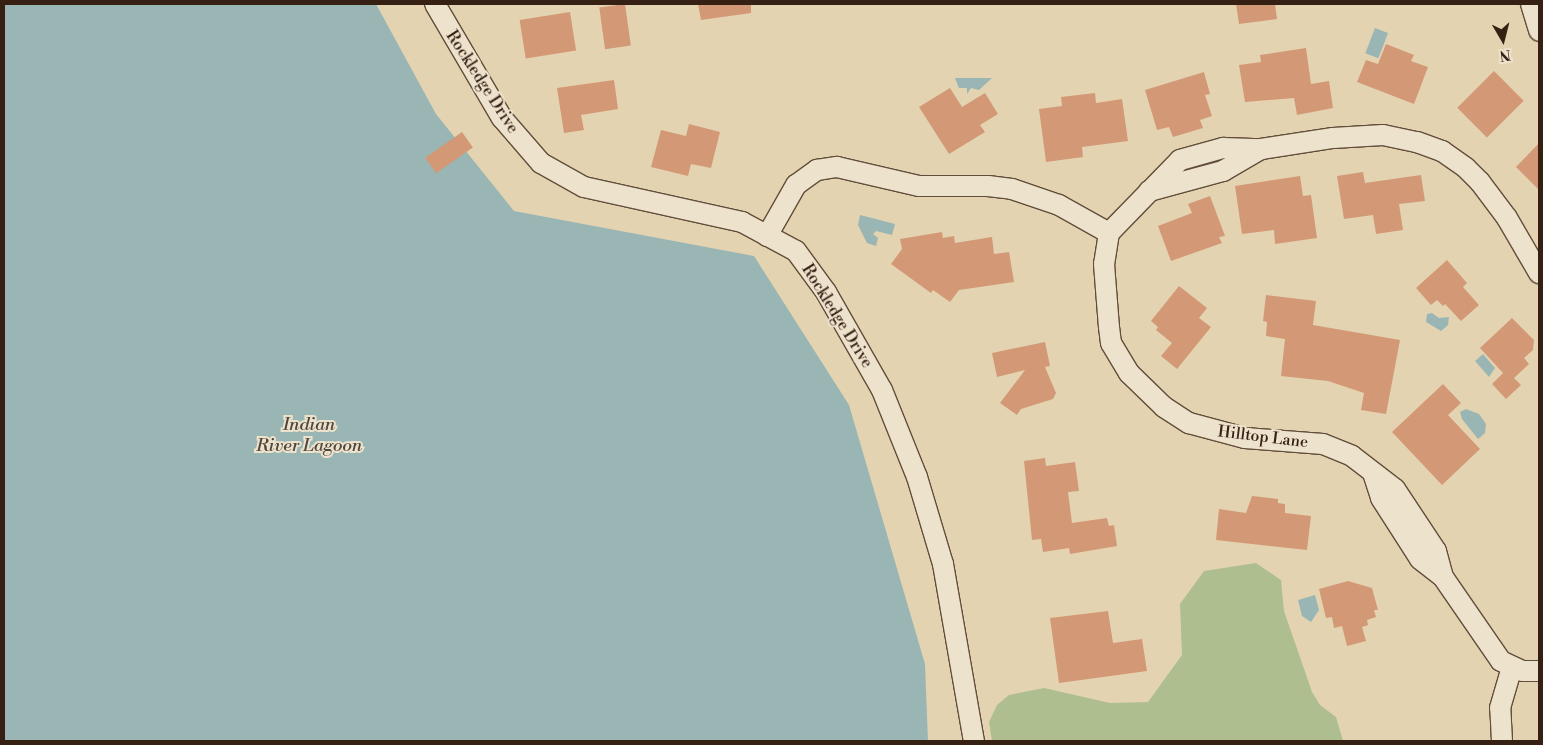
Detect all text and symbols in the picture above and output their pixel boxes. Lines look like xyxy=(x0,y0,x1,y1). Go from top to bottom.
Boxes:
north arrow xyxy=(1478,15,1528,65)
street label: Rockledge Drive xyxy=(442,27,522,137)
text: N xyxy=(1498,45,1512,65)
street label: Rockledge Drive xyxy=(797,261,877,371)
water label: Indian River Lagoon xyxy=(256,415,362,458)
street label: Hilltop Lane xyxy=(1217,422,1309,452)

